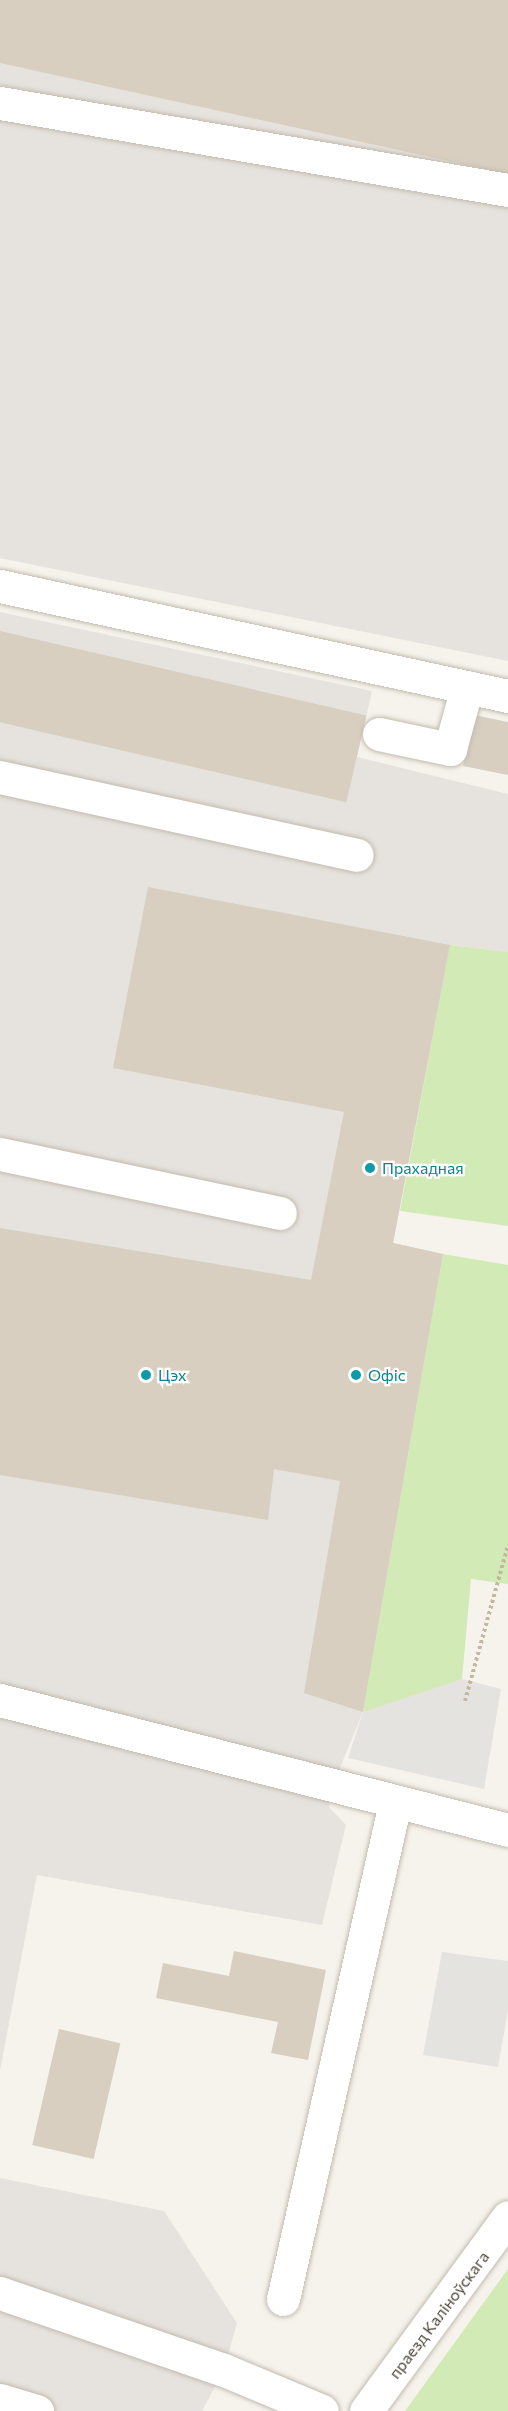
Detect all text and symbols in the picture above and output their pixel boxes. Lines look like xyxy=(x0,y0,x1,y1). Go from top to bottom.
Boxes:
place label: Прахадная xyxy=(382,1158,464,1178)
marker: Прахадная xyxy=(363,1161,377,1175)
place label: Цэх xyxy=(158,1365,186,1385)
place label: Офіс xyxy=(368,1365,406,1385)
marker: Цэх xyxy=(139,1368,153,1382)
marker: Офіс xyxy=(349,1368,363,1382)
street label: праезд Каліноўскага xyxy=(385,2248,493,2382)

